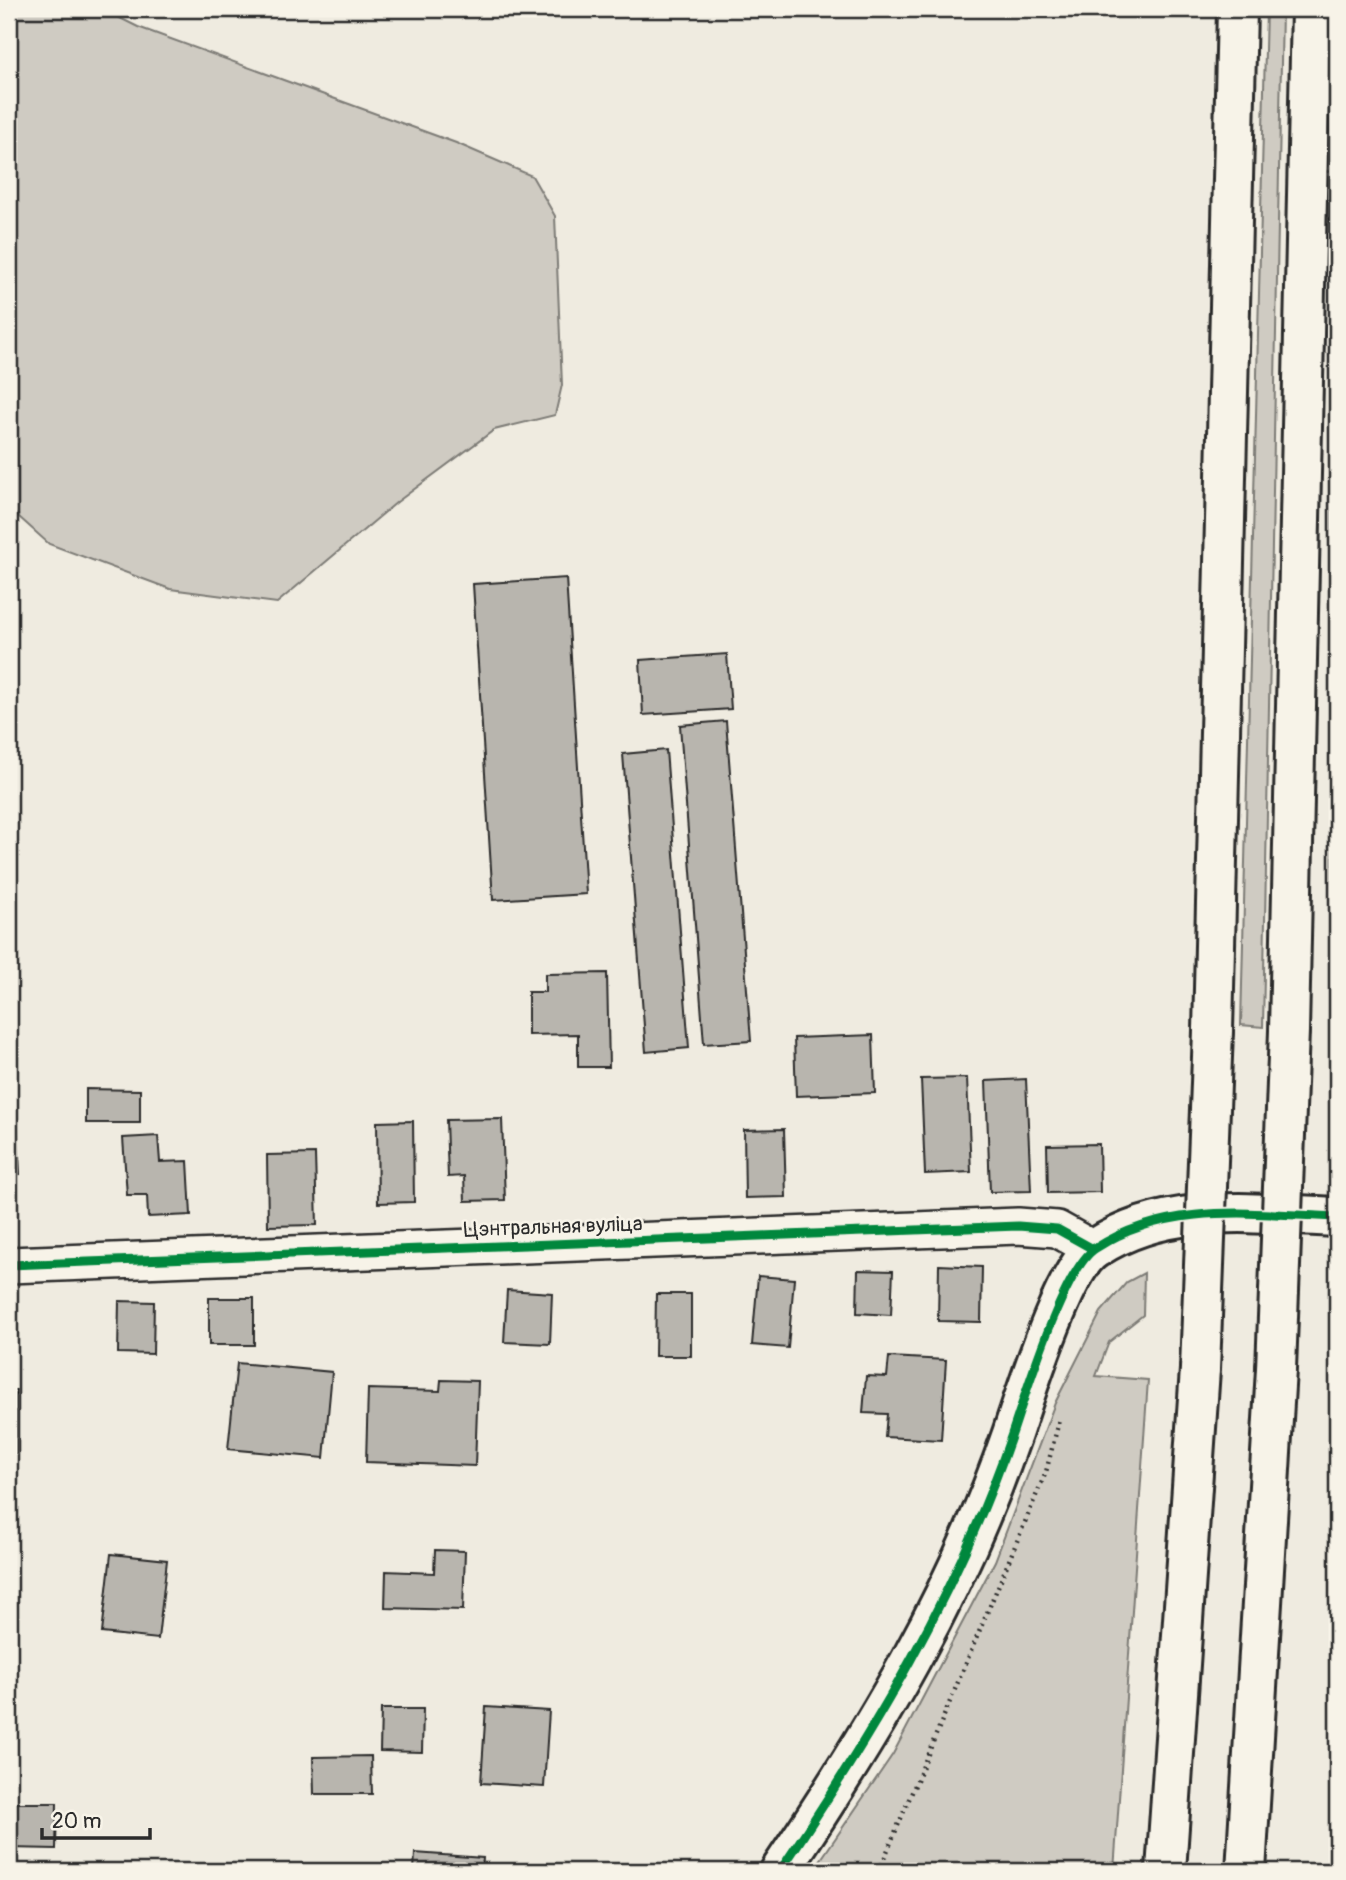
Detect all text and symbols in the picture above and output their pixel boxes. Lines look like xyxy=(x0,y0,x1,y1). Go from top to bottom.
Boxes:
street label: Цэнтральная вуліца xyxy=(463,1210,643,1244)
scale bar xyxy=(42,1796,150,1840)
text: 20 m xyxy=(52,1808,101,1835)

